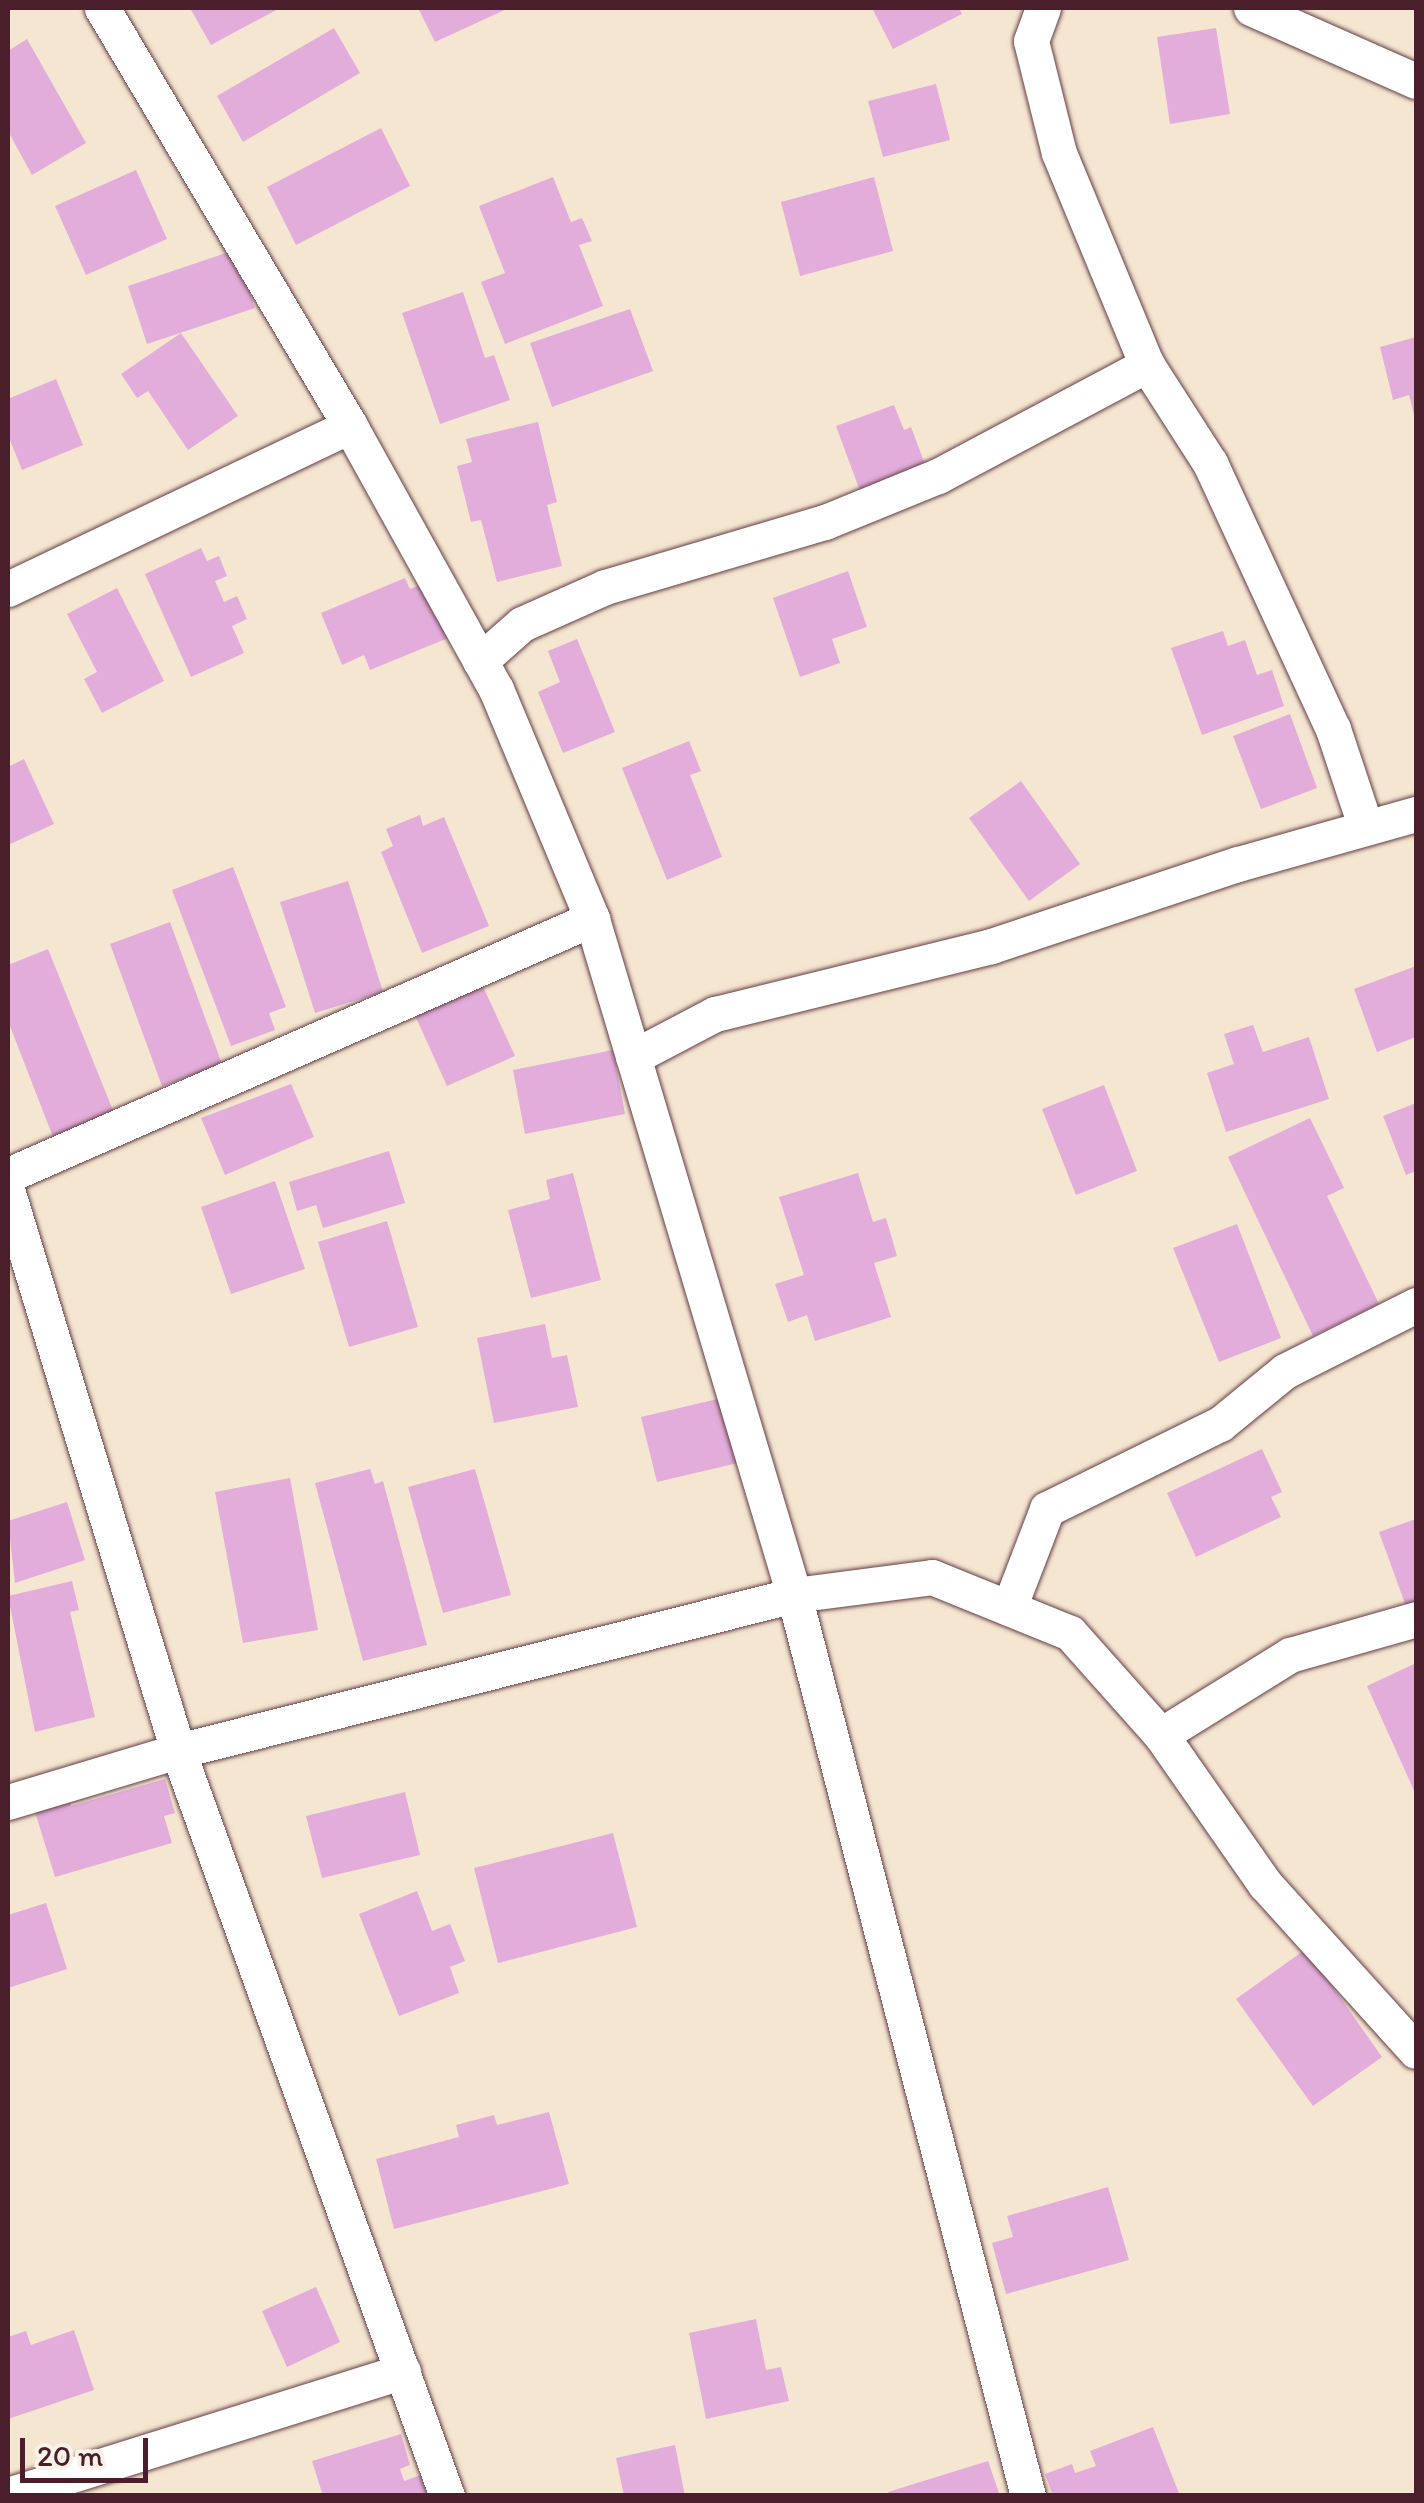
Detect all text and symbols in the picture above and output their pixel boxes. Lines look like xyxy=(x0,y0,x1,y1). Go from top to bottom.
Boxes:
scale bar xyxy=(25,2418,152,2480)
text: 20 m xyxy=(37,2437,103,2474)

